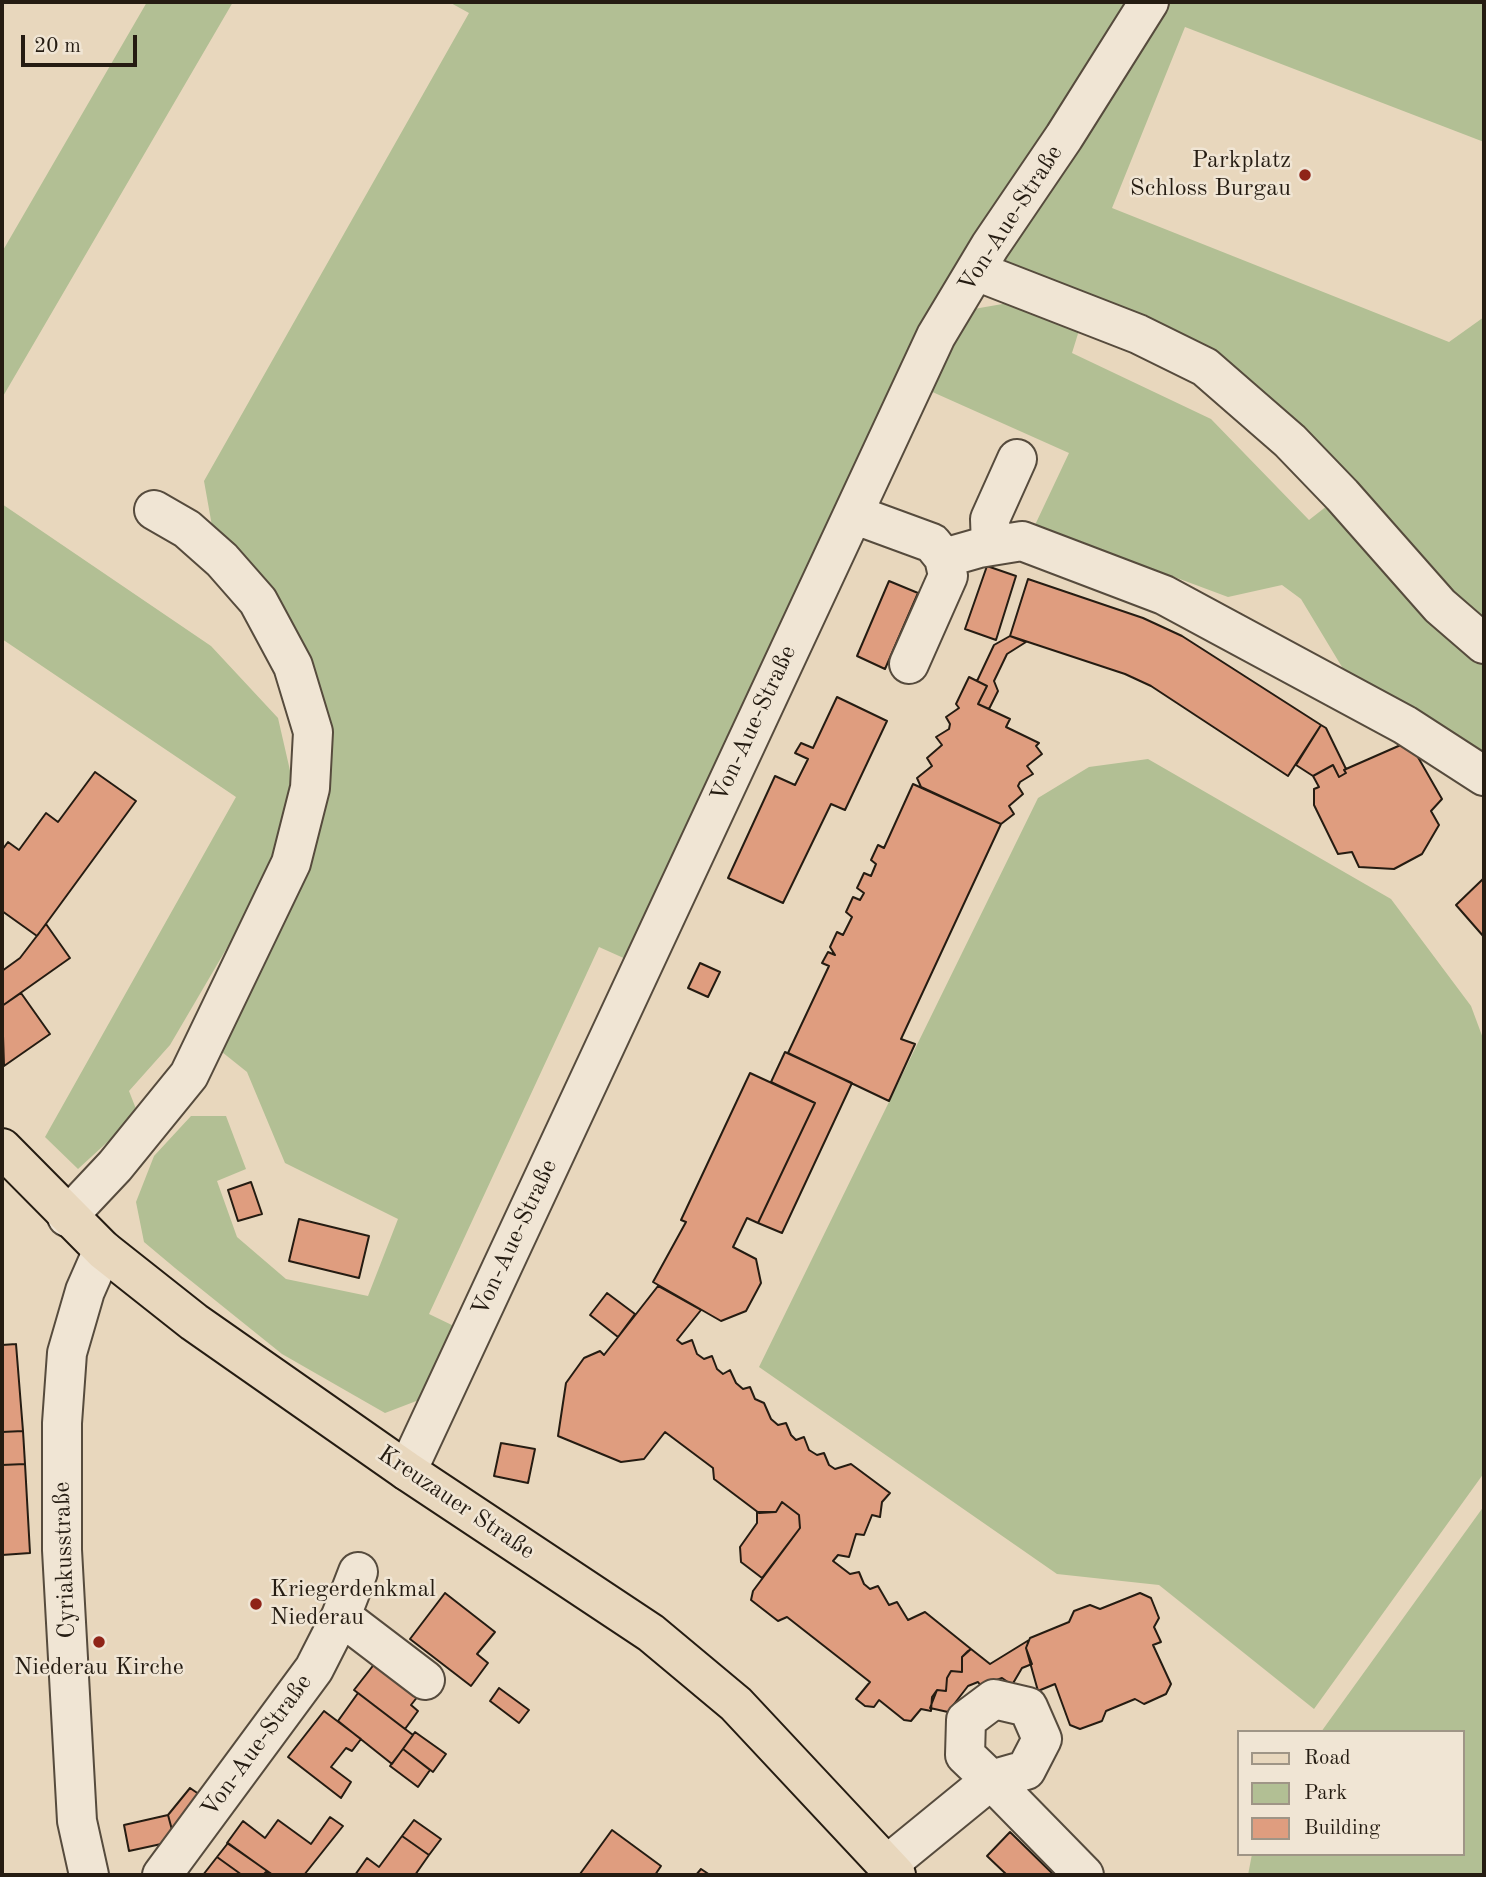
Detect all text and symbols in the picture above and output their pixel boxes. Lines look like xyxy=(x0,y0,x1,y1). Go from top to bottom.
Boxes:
scale bar xyxy=(24,21,140,65)
text: 20 m xyxy=(34,36,81,57)
street label: Von-Aue-Straße xyxy=(953,140,1069,298)
place label: Parkplatz Schloss Burgau xyxy=(1130,147,1291,203)
marker: Parkplatz Schloss Burgau xyxy=(1297,167,1313,183)
street label: Von-Aue-Straße xyxy=(705,641,803,807)
street label: Von-Aue-Straße xyxy=(466,1155,564,1321)
street label: Kreuzauer Straße xyxy=(372,1440,540,1566)
street label: Cyriakusstraße xyxy=(48,1481,82,1639)
place label: Kriegerdenkmal Niederau xyxy=(270,1576,436,1632)
marker: Kriegerdenkmal Niederau xyxy=(248,1596,264,1612)
marker: Niederau Kirche xyxy=(91,1634,107,1650)
place label: Niederau Kirche xyxy=(14,1654,184,1682)
street label: Von-Aue-Straße xyxy=(195,1669,319,1823)
legend xyxy=(1238,1730,1465,1856)
text: Road xyxy=(1304,1748,1351,1769)
text: Park xyxy=(1304,1783,1347,1804)
text: Building xyxy=(1304,1818,1380,1839)

